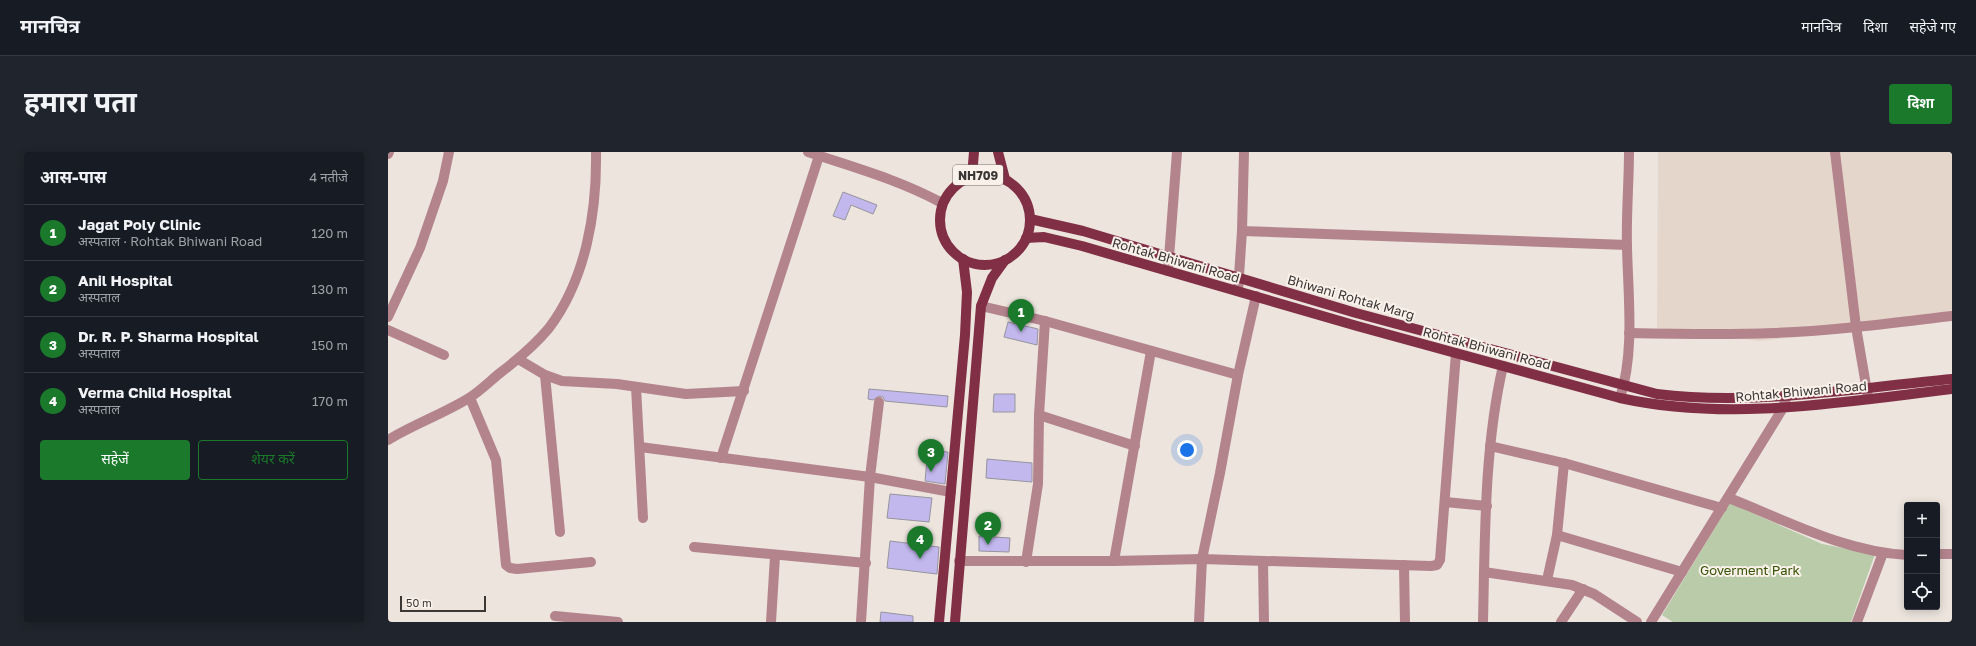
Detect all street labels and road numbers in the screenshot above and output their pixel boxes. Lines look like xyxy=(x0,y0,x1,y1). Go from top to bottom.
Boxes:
road number: NH709 xyxy=(953,165,1003,185)
street label: Rohtak Bhiwani Road xyxy=(1110,234,1242,286)
street label: Bhiwani Rohtak Marg xyxy=(1286,271,1416,323)
street label: Rohtak Bhiwani Road xyxy=(1421,323,1553,373)
street label: Rohtak Bhiwani Road xyxy=(1735,377,1867,405)

